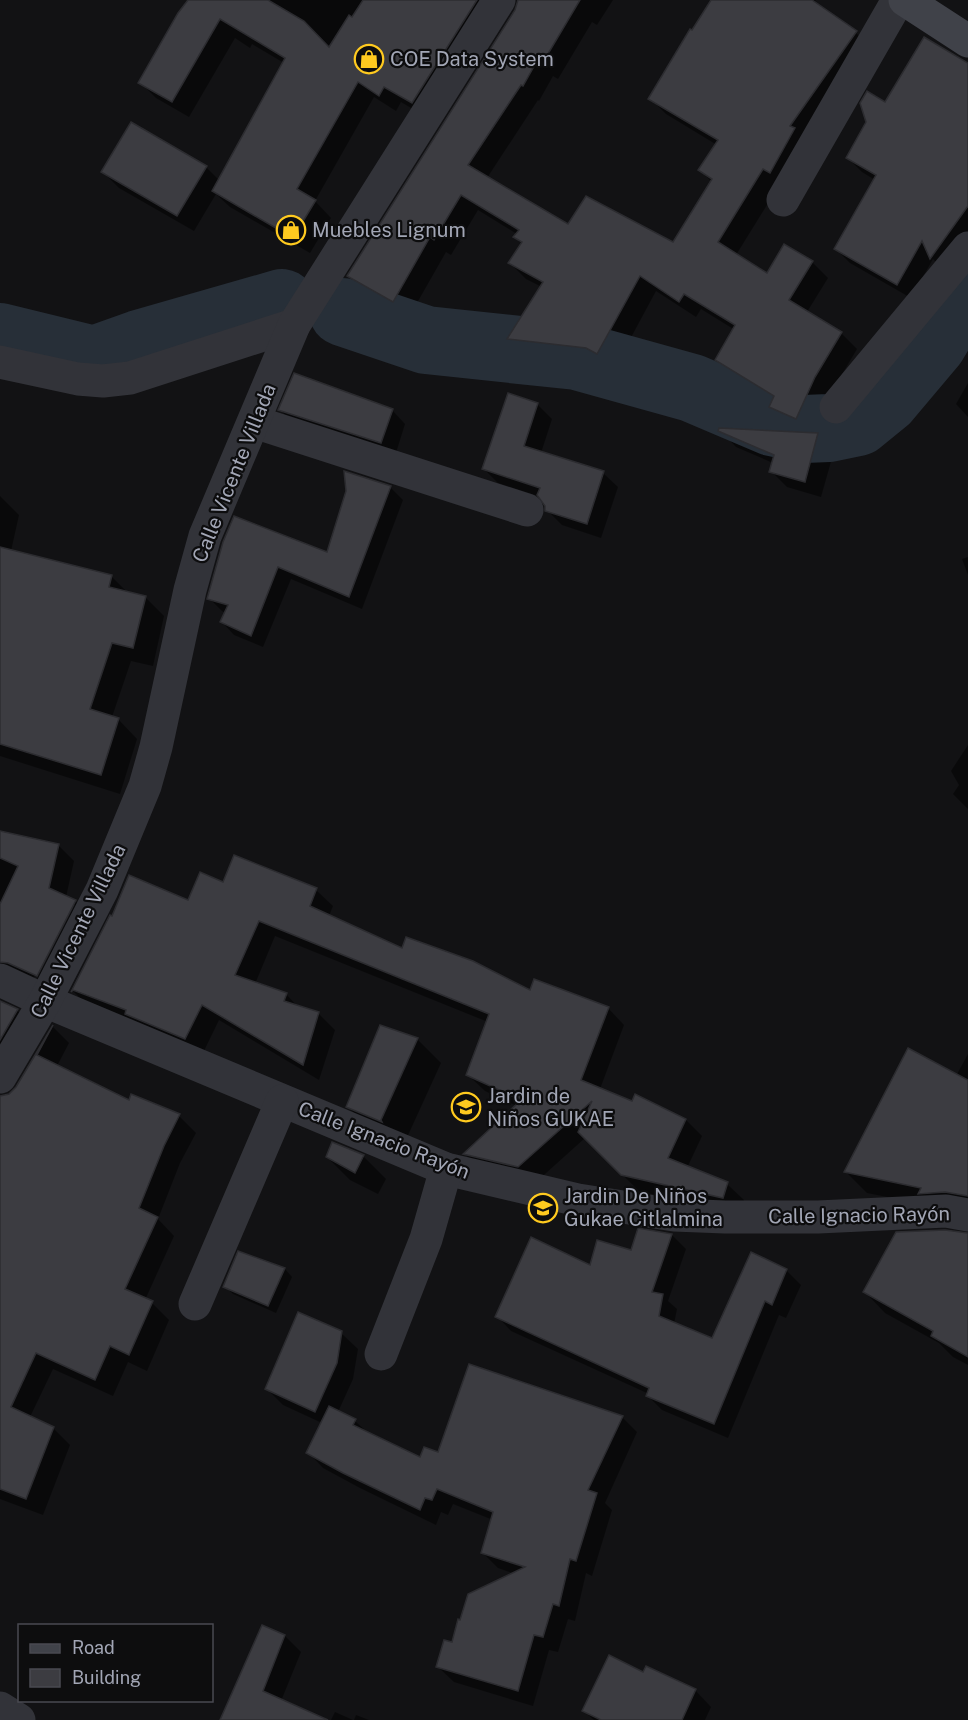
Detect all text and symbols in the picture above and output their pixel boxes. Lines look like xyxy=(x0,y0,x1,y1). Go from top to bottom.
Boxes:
shop icon: COE Data System xyxy=(353,43,385,75)
place label: COE Data System xyxy=(390,47,554,71)
shop icon: Muebles Lignum xyxy=(275,214,307,246)
place label: Muebles Lignum xyxy=(312,218,466,242)
street label: Calle Vicente Villada xyxy=(187,380,281,566)
street label: Calle Vicente Villada xyxy=(25,840,131,1022)
place label: Jardin de Niños GUKAE xyxy=(487,1084,614,1131)
school or university icon: Jardin de Niños GUKAE xyxy=(450,1091,482,1123)
street label: Calle Ignacio Rayón xyxy=(295,1096,473,1184)
place label: Jardin De Niños Gukae Citlalmina xyxy=(564,1184,723,1231)
school or university icon: Jardin De Niños Gukae Citlalmina xyxy=(527,1192,559,1224)
street label: Calle Ignacio Rayón xyxy=(768,1201,950,1229)
legend xyxy=(18,1624,213,1702)
text: Road xyxy=(72,1637,115,1658)
text: Building xyxy=(72,1667,141,1688)

